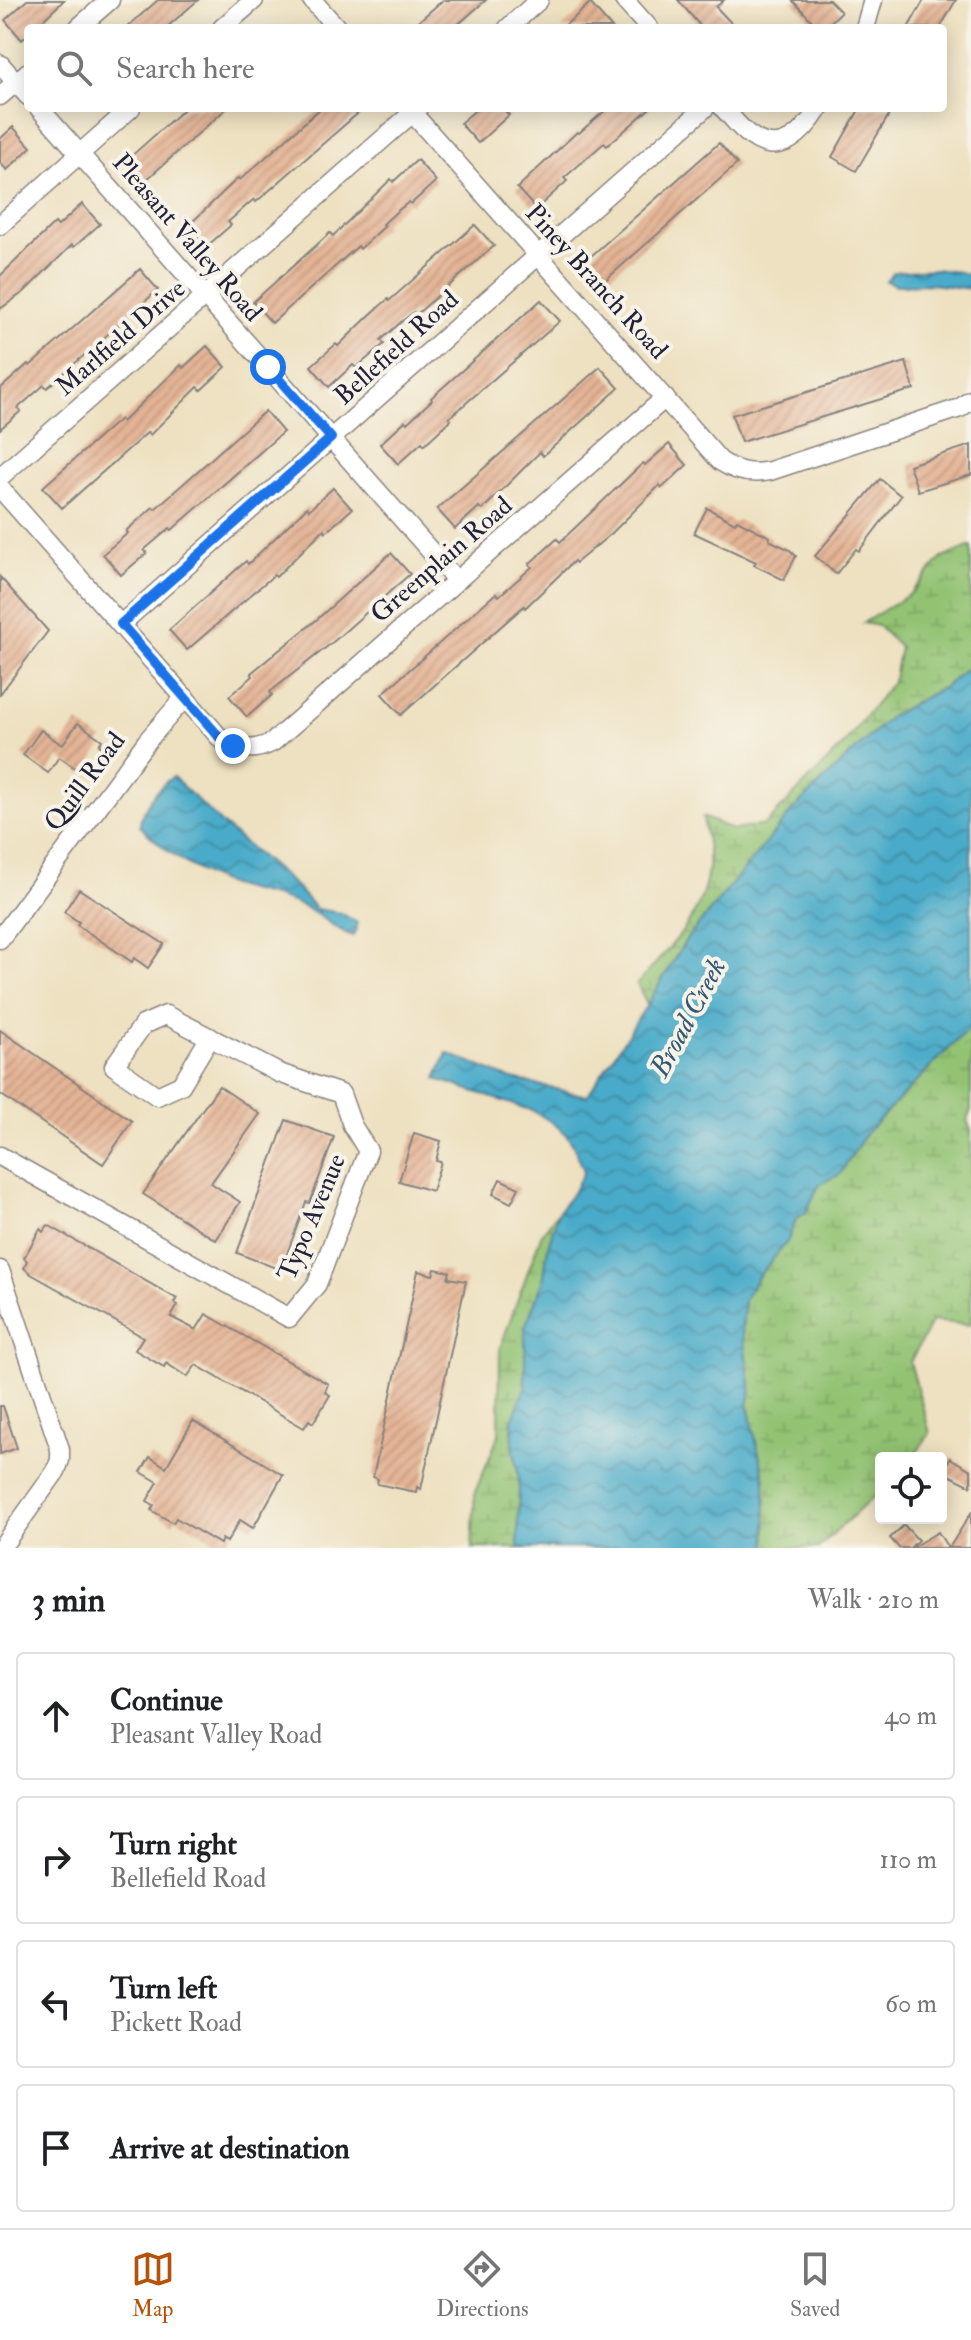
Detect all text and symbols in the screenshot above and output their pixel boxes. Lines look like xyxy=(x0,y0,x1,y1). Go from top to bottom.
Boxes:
search box xyxy=(24,24,947,112)
icon: search xyxy=(52,46,96,90)
text: Search here xyxy=(116,50,255,87)
street label: Pleasant Valley Road xyxy=(106,147,269,328)
street label: Piney Branch Road xyxy=(518,197,674,366)
street label: Marlfield Drive xyxy=(49,273,192,403)
street label: Bellefield Road xyxy=(328,283,466,412)
route start xyxy=(250,349,286,385)
street label: Greenplain Road xyxy=(364,489,520,631)
street label: Quill Road xyxy=(37,726,132,837)
route end xyxy=(215,728,251,764)
water label: Broad Creek xyxy=(642,953,734,1085)
street label: Typo Avenue xyxy=(271,1149,354,1286)
map controls xyxy=(875,1452,947,1524)
button: locate xyxy=(875,1452,947,1524)
text: 3 min xyxy=(32,1579,105,1622)
text: Walk · 210 m xyxy=(808,1584,939,1616)
text: Continue xyxy=(110,1682,223,1719)
icon: ahead xyxy=(34,1694,78,1738)
text: 40 m xyxy=(884,1700,937,1732)
text: Pleasant Valley Road xyxy=(110,1719,322,1751)
text: Turn right xyxy=(110,1826,237,1863)
icon: right xyxy=(34,1838,78,1882)
text: 110 m xyxy=(880,1844,937,1876)
text: Bellefield Road xyxy=(110,1863,266,1895)
text: Turn left xyxy=(110,1970,217,2007)
icon: left xyxy=(34,1982,78,2026)
text: 60 m xyxy=(885,1988,937,2020)
text: Pickett Road xyxy=(110,2007,242,2039)
icon: arrive xyxy=(34,2126,78,2170)
text: Arrive at destination xyxy=(110,2130,350,2167)
tab: Map xyxy=(131,2247,175,2323)
tab: Directions xyxy=(436,2247,529,2323)
tab: Saved xyxy=(790,2247,840,2323)

